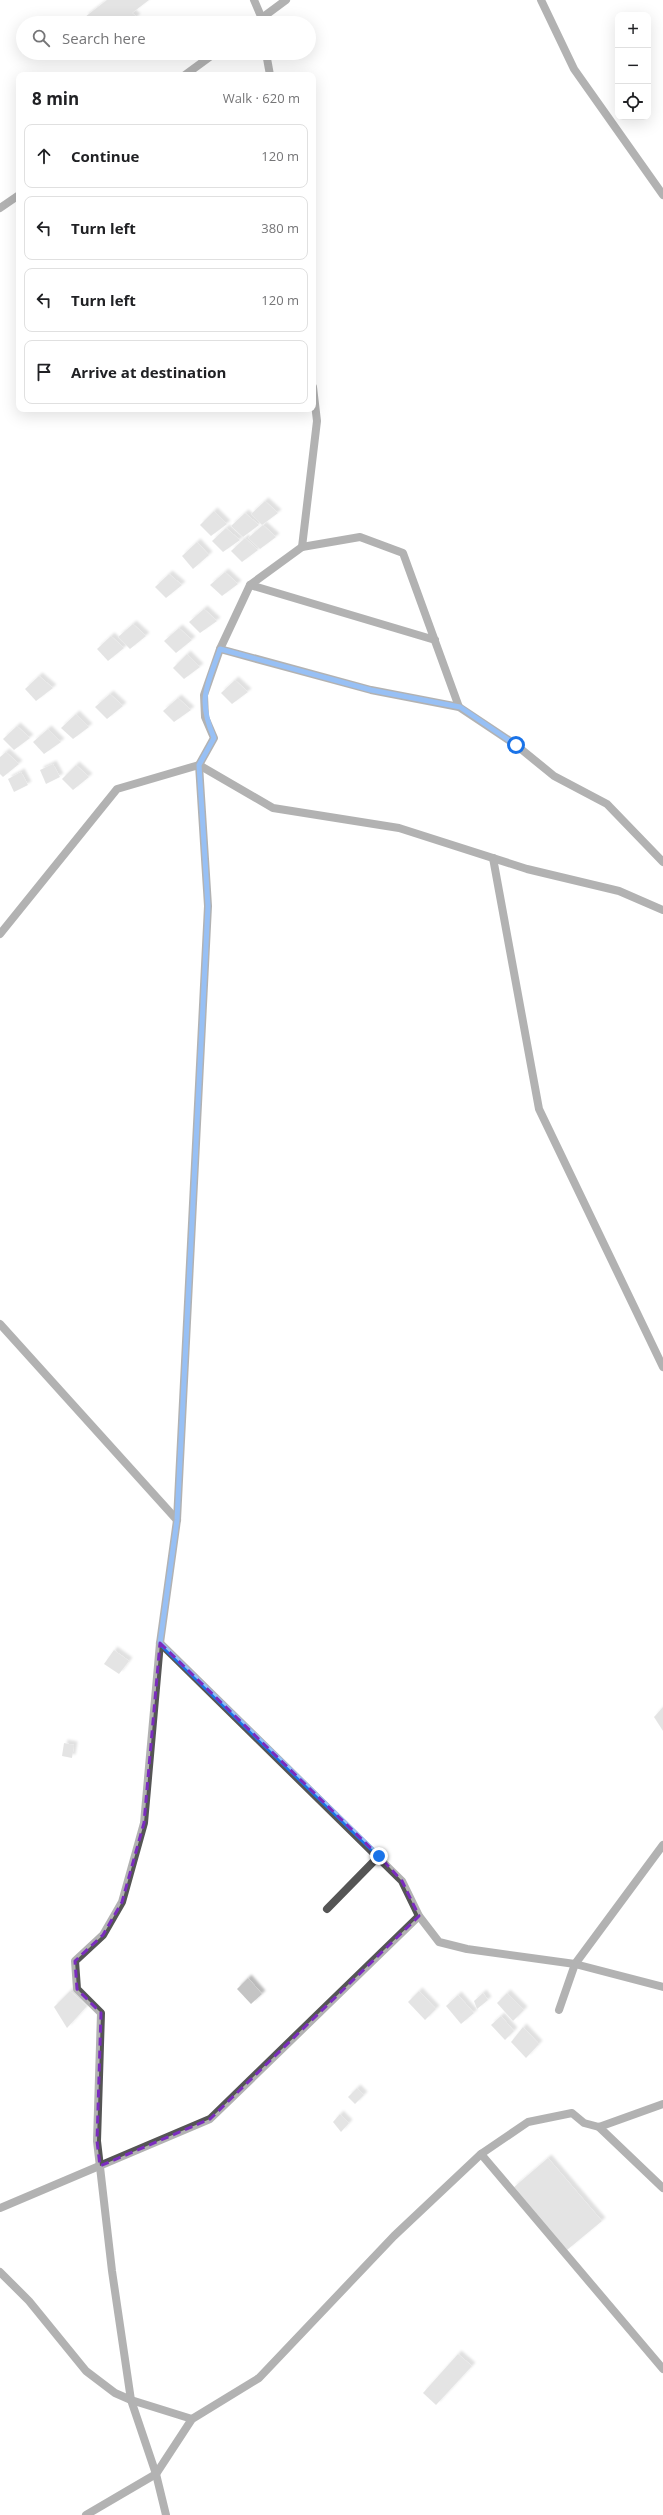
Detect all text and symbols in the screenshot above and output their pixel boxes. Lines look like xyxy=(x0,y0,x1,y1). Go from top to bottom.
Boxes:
map controls xyxy=(615,12,651,120)
button: + xyxy=(615,12,651,48)
search box xyxy=(16,16,316,60)
icon: search xyxy=(30,27,52,49)
text: Search here xyxy=(62,28,146,48)
button: − xyxy=(615,48,651,84)
button: locate xyxy=(615,84,651,120)
text: 8 min xyxy=(32,87,79,110)
text: Walk · 620 m xyxy=(223,89,300,107)
icon: ahead xyxy=(33,145,55,167)
text: Continue xyxy=(71,146,139,166)
text: 120 m xyxy=(261,147,299,165)
icon: left xyxy=(33,217,55,239)
text: Turn left xyxy=(71,218,136,238)
text: 380 m xyxy=(261,219,299,237)
icon: left xyxy=(33,289,55,311)
text: Turn left xyxy=(71,290,136,310)
text: 120 m xyxy=(261,291,299,309)
icon: arrive xyxy=(33,361,55,383)
text: Arrive at destination xyxy=(71,362,226,382)
route start xyxy=(507,736,525,754)
route end xyxy=(370,1847,388,1865)

